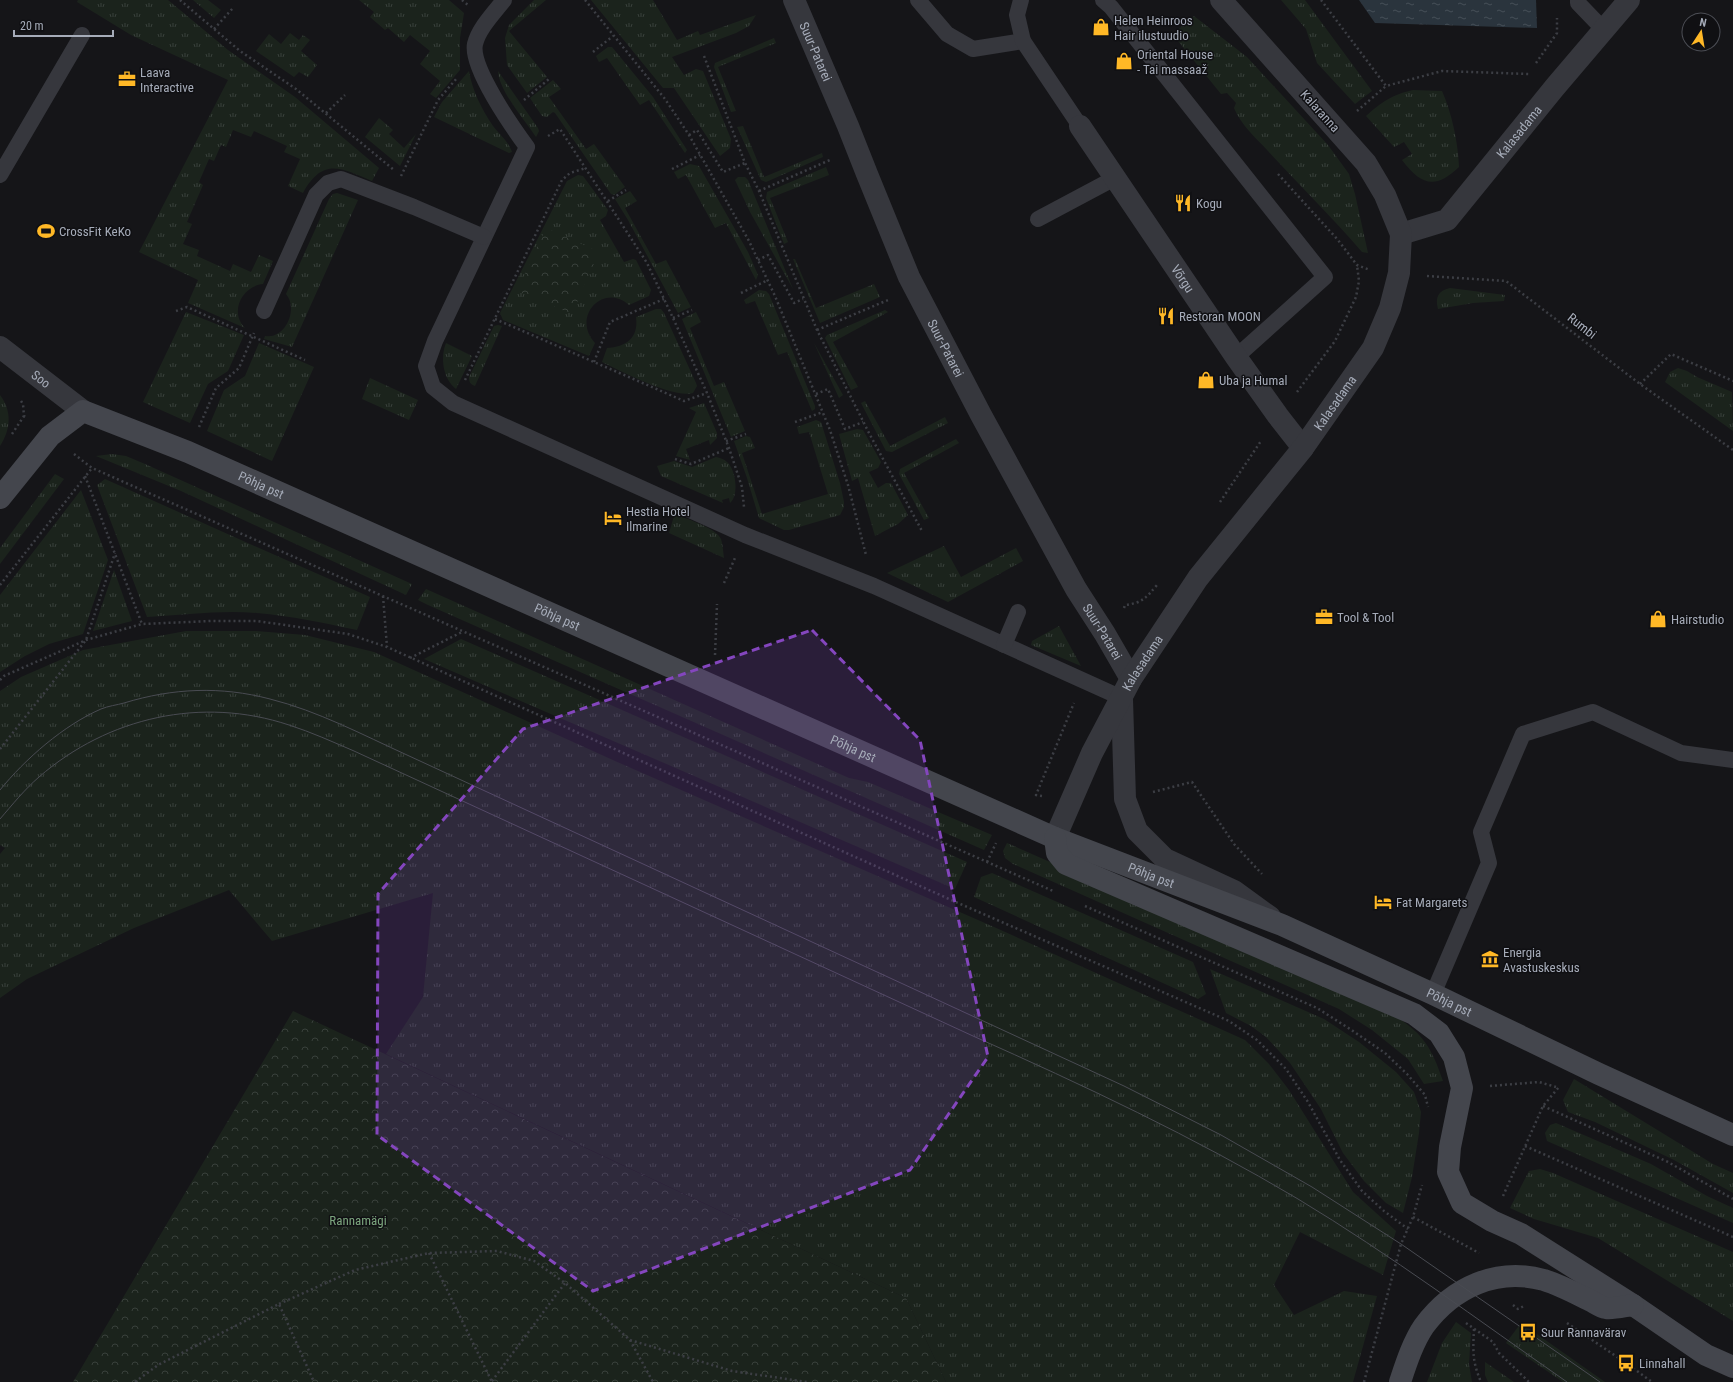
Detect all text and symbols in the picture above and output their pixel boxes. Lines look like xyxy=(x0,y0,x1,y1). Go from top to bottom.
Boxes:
scale bar xyxy=(14,12,113,38)
north arrow xyxy=(1681,12,1721,52)
place label: Helen Heinroos Hair ilustuudio xyxy=(1114,13,1193,43)
text: N xyxy=(1698,16,1708,30)
shop icon: Helen Heinroos Hair ilustuudio xyxy=(1091,17,1111,37)
text: 20 m xyxy=(20,19,44,33)
street label: Suur-Patarei xyxy=(797,20,835,83)
place label: Oriental House - Tai massaaž xyxy=(1137,47,1213,77)
shop icon: Oriental House - Tai massaaž xyxy=(1114,51,1134,71)
place label: Laava Interactive xyxy=(140,65,194,95)
office icon: Laava Interactive xyxy=(117,69,137,89)
street label: Kalaranna xyxy=(1297,87,1343,135)
street label: Kalasadama xyxy=(1493,102,1545,161)
restaurant icon: Kogu xyxy=(1173,193,1193,213)
place label: Kogu xyxy=(1196,196,1222,211)
sports icon: CrossFit KeKo xyxy=(36,221,56,241)
place label: CrossFit KeKo xyxy=(59,224,131,239)
street label: Võrgu xyxy=(1168,262,1198,295)
restaurant icon: Restoran MOON xyxy=(1156,306,1176,326)
place label: Restoran MOON xyxy=(1179,309,1261,324)
street label: Rumbi xyxy=(1565,310,1599,342)
street label: Suur-Patarei xyxy=(925,317,967,379)
street label: Soo xyxy=(29,367,54,391)
shop icon: Uba ja Humal xyxy=(1196,370,1216,390)
street label: Kalasadama xyxy=(1310,372,1359,433)
place label: Uba ja Humal xyxy=(1219,373,1287,388)
street label: Põhja pst xyxy=(236,468,287,501)
place label: Hestia Hotel Ilmarine xyxy=(626,504,690,534)
hotel icon: Hestia Hotel Ilmarine xyxy=(603,508,623,528)
street label: Põhja pst xyxy=(532,600,583,633)
street label: Suur-Patarei xyxy=(1080,601,1126,662)
office icon: Tool & Tool xyxy=(1314,607,1334,627)
shop icon: Hairstudio xyxy=(1648,609,1668,629)
place label: Tool & Tool xyxy=(1337,610,1394,625)
place label: Hairstudio xyxy=(1671,612,1724,627)
street label: Kalasadama xyxy=(1119,632,1166,693)
street label: Põhja pst xyxy=(828,732,879,765)
street label: Põhja pst xyxy=(1126,859,1177,891)
hotel icon: Fat Margarets xyxy=(1373,892,1393,912)
place label: Fat Margarets xyxy=(1396,895,1467,910)
place label: Energia Avastuskeskus xyxy=(1503,945,1580,975)
museum icon: Energia Avastuskeskus xyxy=(1480,949,1500,969)
street label: Põhja pst xyxy=(1424,985,1474,1019)
park label: Rannamägi xyxy=(329,1213,387,1228)
bus stop icon: Suur Rannavärav xyxy=(1518,1322,1538,1342)
place label: Suur Rannavärav xyxy=(1541,1325,1627,1340)
bus stop icon: Linnahall xyxy=(1616,1353,1636,1373)
place label: Linnahall xyxy=(1639,1356,1685,1371)

